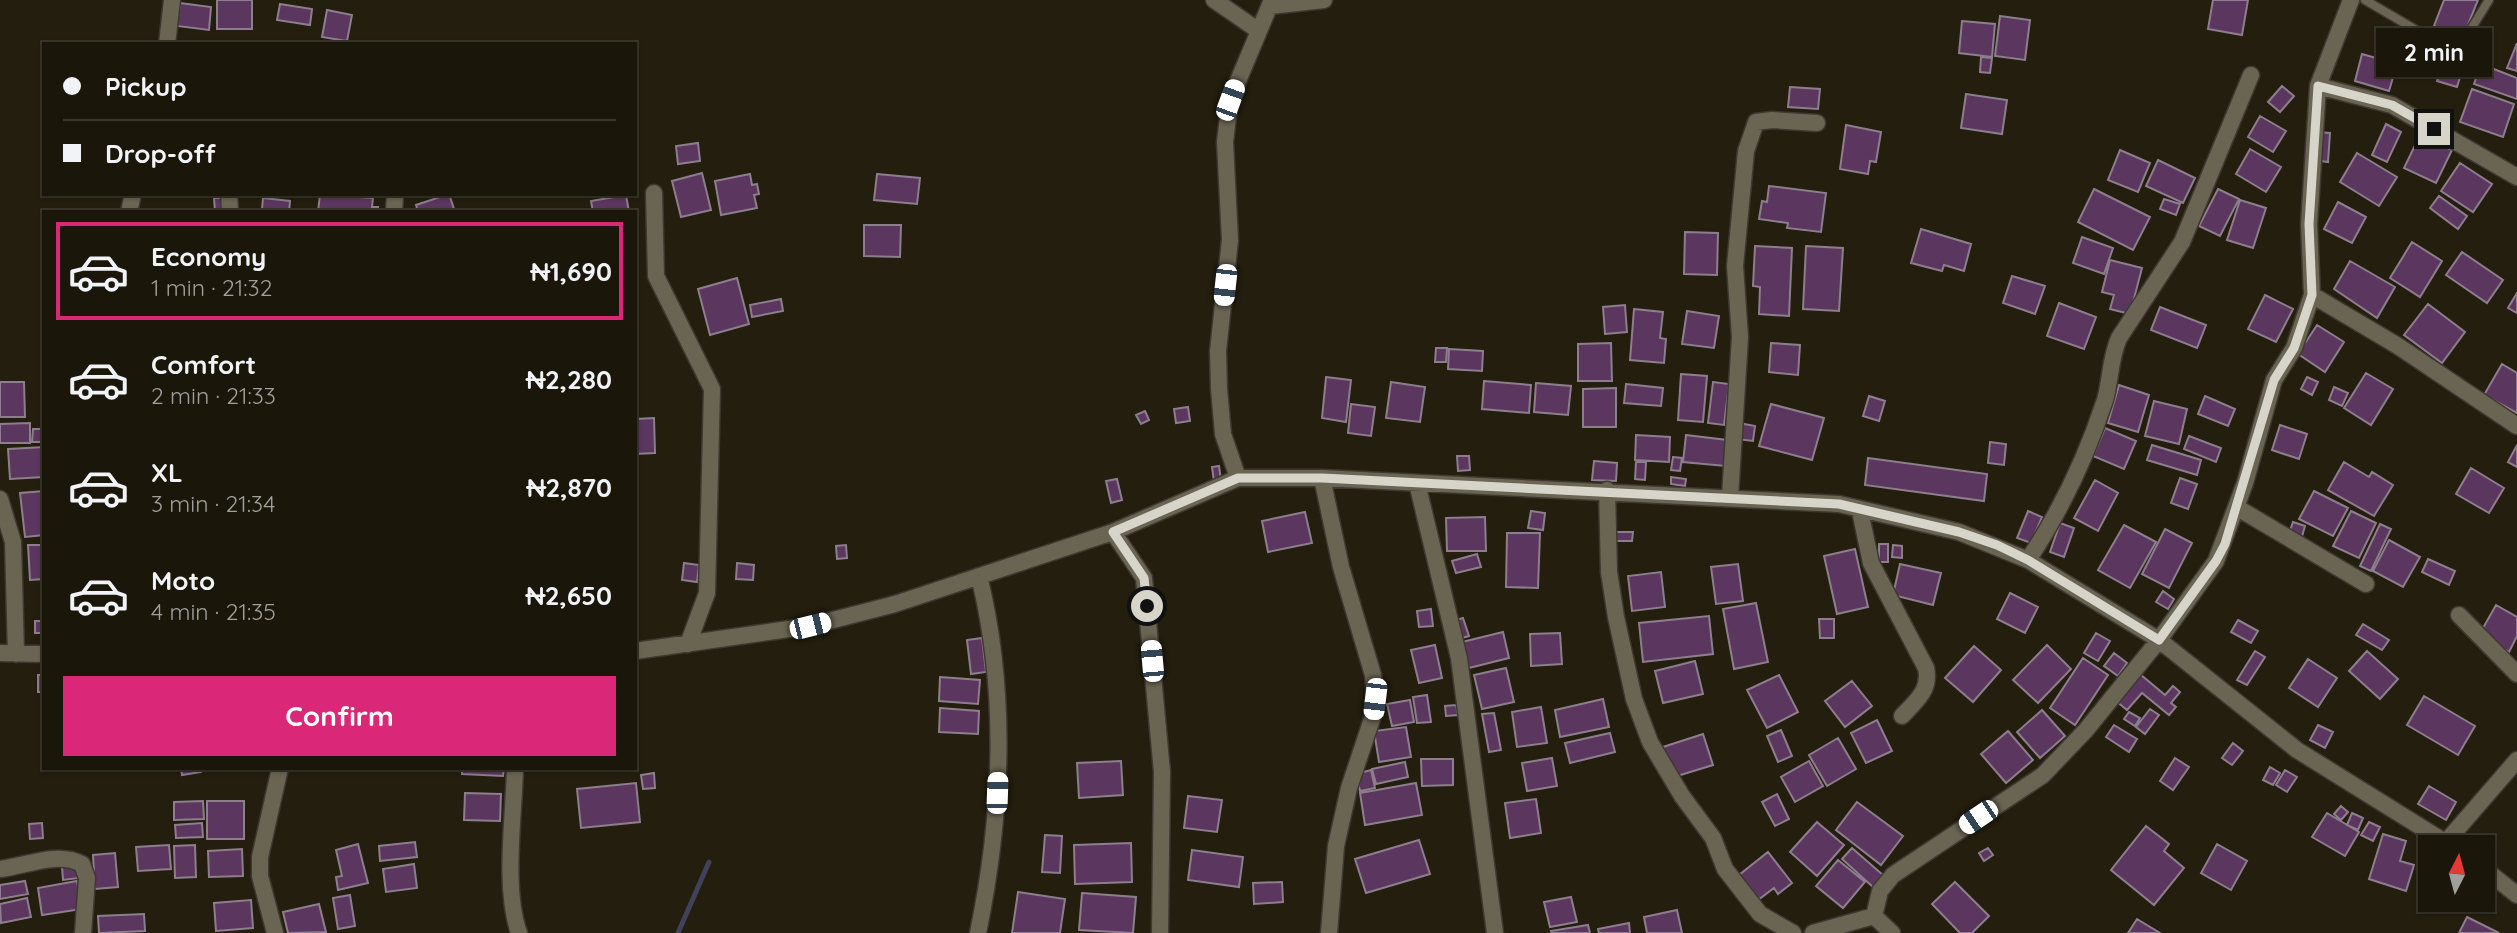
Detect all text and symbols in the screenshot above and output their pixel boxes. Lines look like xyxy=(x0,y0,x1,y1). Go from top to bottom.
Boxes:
callout: 2 min xyxy=(2376,27,2492,76)
text: 2 min xyxy=(2404,38,2464,67)
text: Pickup xyxy=(105,70,187,103)
car xyxy=(1213,77,1248,123)
route end xyxy=(2418,113,2450,145)
text: Drop-off xyxy=(105,137,216,170)
icon: car xyxy=(67,240,130,303)
text: Economy xyxy=(151,240,266,273)
text: ₦1,690 xyxy=(531,255,612,288)
car xyxy=(1213,263,1238,307)
text: 1 min · 21:32 xyxy=(151,273,272,302)
icon: car xyxy=(67,348,130,411)
text: Comfort xyxy=(151,348,256,381)
text: ₦2,280 xyxy=(526,363,612,396)
text: 2 min · 21:33 xyxy=(151,381,276,410)
icon: car xyxy=(67,456,130,519)
text: XL xyxy=(151,456,183,489)
text: ₦2,870 xyxy=(526,471,612,504)
text: 3 min · 21:34 xyxy=(151,489,275,518)
icon: car xyxy=(67,564,130,627)
text: Moto xyxy=(151,564,215,597)
text: ₦2,650 xyxy=(526,579,612,612)
route start xyxy=(1131,590,1163,622)
text: 4 min · 21:35 xyxy=(151,597,276,626)
car xyxy=(788,611,833,641)
car xyxy=(1140,639,1165,683)
button: Confirm xyxy=(63,676,616,756)
car xyxy=(1363,677,1388,721)
car xyxy=(986,772,1009,814)
car xyxy=(1955,797,2002,837)
north arrow xyxy=(2418,835,2496,912)
map controls xyxy=(2418,835,2495,912)

